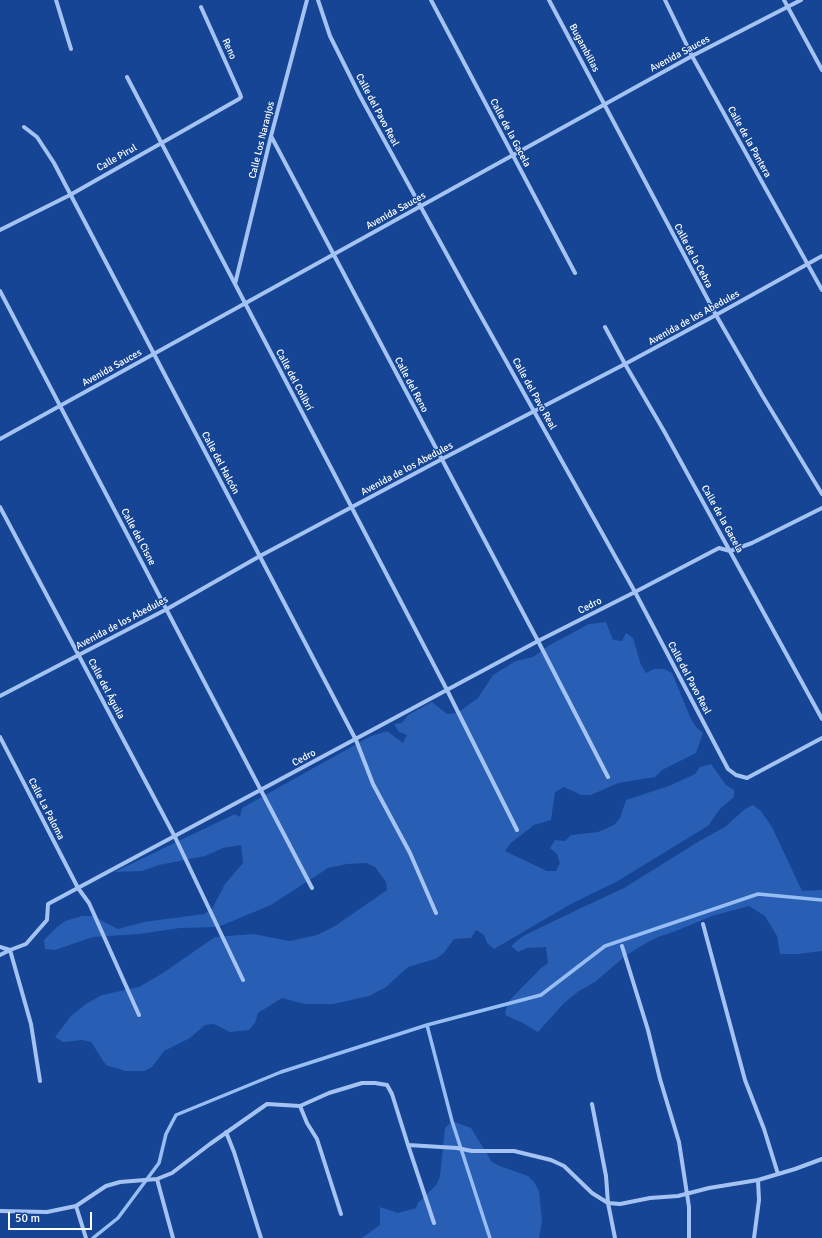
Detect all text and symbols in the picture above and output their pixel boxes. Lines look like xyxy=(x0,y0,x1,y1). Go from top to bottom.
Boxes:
street label: Bugambilias xyxy=(566,22,602,74)
street label: Avenida Sauces xyxy=(648,33,712,75)
street label: Reno xyxy=(219,37,239,61)
street label: Calle del Pavo Real xyxy=(353,72,401,148)
street label: Calle de la Gacela xyxy=(487,97,533,169)
street label: Calle Los Naranjos xyxy=(247,100,277,180)
street label: Calle de la Pantera xyxy=(724,104,774,180)
street label: Calle Pirul xyxy=(95,142,139,174)
street label: Avenida Sauces xyxy=(364,190,428,232)
street label: Calle de la Cebra xyxy=(671,222,715,290)
street label: Avenida de los Abedules xyxy=(646,288,742,348)
street label: Avenida Sauces xyxy=(80,347,144,389)
street label: Calle del Colibrí xyxy=(273,347,315,413)
street label: Calle del Reno xyxy=(391,355,431,415)
street label: Calle del Pavo Real xyxy=(509,356,559,432)
street label: Calle del Halcón xyxy=(198,430,242,496)
street label: Avenida de los Abedules xyxy=(359,440,455,498)
street label: Calle de la Gacela xyxy=(698,483,746,555)
street label: Calle del Cisne xyxy=(118,506,158,568)
street label: Avenida de los Abedules xyxy=(74,594,170,652)
street label: Cedro xyxy=(576,595,604,617)
street label: Calle del Pavo Real xyxy=(665,640,713,716)
street label: Calle del Águila xyxy=(85,657,127,721)
street label: Cedro xyxy=(290,747,318,769)
street label: Calle La Paloma xyxy=(25,776,67,842)
scale bar xyxy=(10,1204,94,1230)
text: 50 m xyxy=(15,1211,40,1226)

